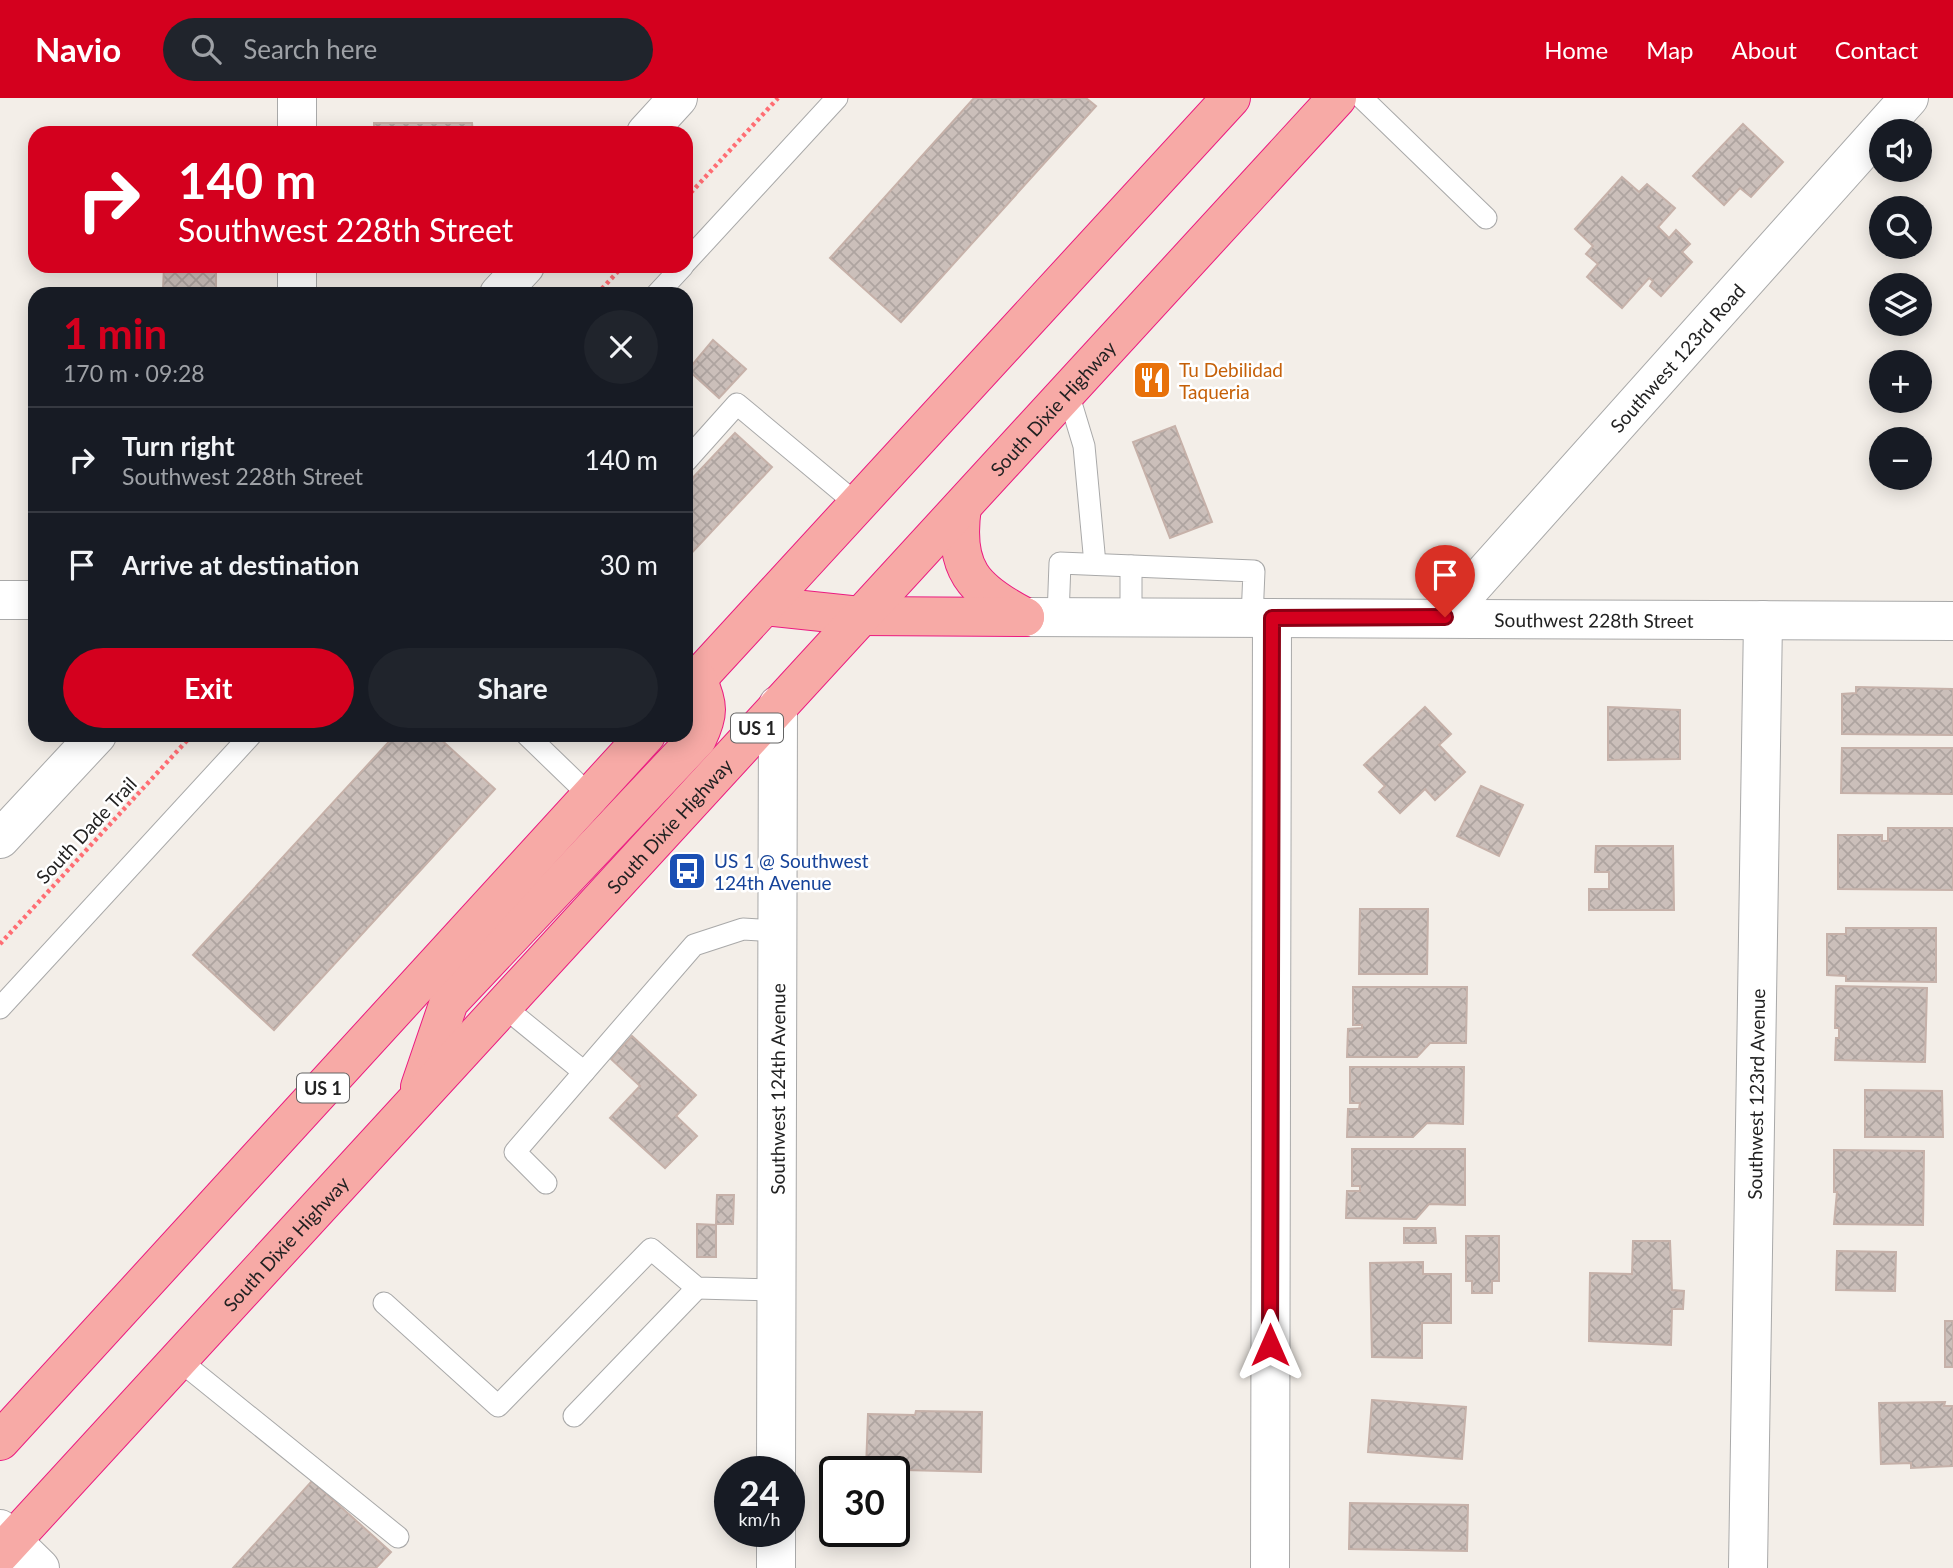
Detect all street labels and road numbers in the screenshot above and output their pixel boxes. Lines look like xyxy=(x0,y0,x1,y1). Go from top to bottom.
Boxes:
street label: Southwest 123rd Road xyxy=(1605,279,1749,436)
street label: South Dixie Highway xyxy=(985,336,1120,480)
street label: Southwest 228th Street xyxy=(1494,608,1694,631)
road number: US 1 xyxy=(731,714,783,742)
street label: South Dixie Highway xyxy=(601,753,737,898)
street label: South Dade Trail xyxy=(31,772,141,888)
street label: Southwest 124th Avenue xyxy=(765,983,789,1195)
street label: Southwest 123rd Avenue xyxy=(1742,988,1769,1200)
road number: US 1 xyxy=(297,1073,349,1102)
street label: South Dixie Highway xyxy=(218,1171,353,1315)

